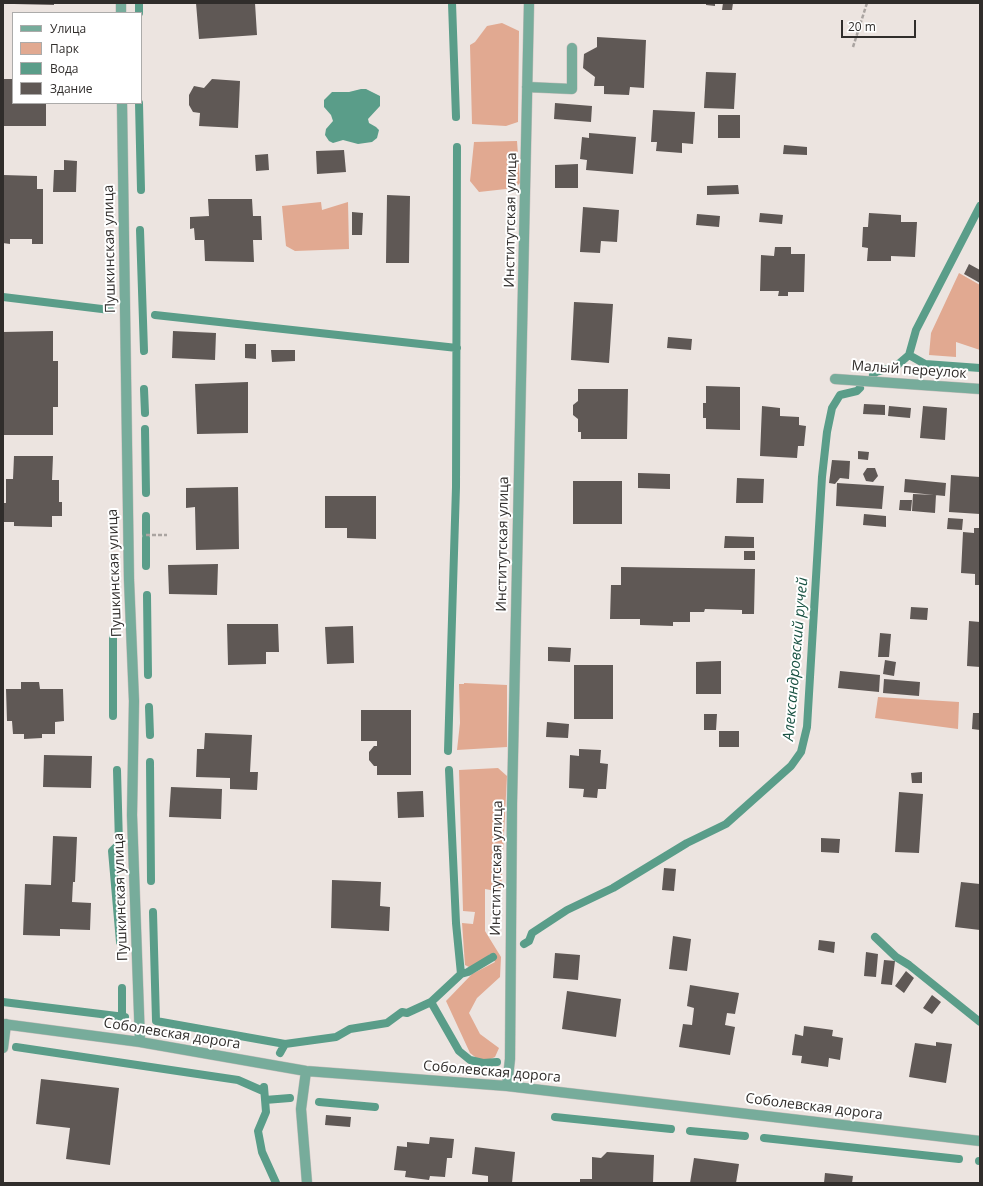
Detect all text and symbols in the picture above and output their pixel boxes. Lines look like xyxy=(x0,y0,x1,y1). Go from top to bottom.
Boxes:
legend xyxy=(12,12,142,104)
scale bar xyxy=(843,12,918,38)
text: 20 m xyxy=(848,18,876,35)
text: Улица xyxy=(50,20,86,37)
text: Парк xyxy=(50,40,79,57)
text: Вода xyxy=(50,60,79,77)
text: Здание xyxy=(50,80,93,97)
street label: Институтская улица xyxy=(501,152,521,288)
street label: Пушкинская улица xyxy=(100,185,120,313)
street label: Малый переулок xyxy=(851,358,967,382)
street label: Институтская улица xyxy=(493,476,513,612)
street label: Пушкинская улица xyxy=(104,509,126,637)
water label: Александровский ручей xyxy=(780,576,812,742)
street label: Институтская улица xyxy=(487,800,507,936)
street label: Пушкинская улица xyxy=(110,833,132,961)
street label: Соболевская дорога xyxy=(102,1015,242,1053)
street label: Соболевская дорога xyxy=(422,1058,562,1086)
street label: Соболевская дорога xyxy=(744,1090,884,1124)

